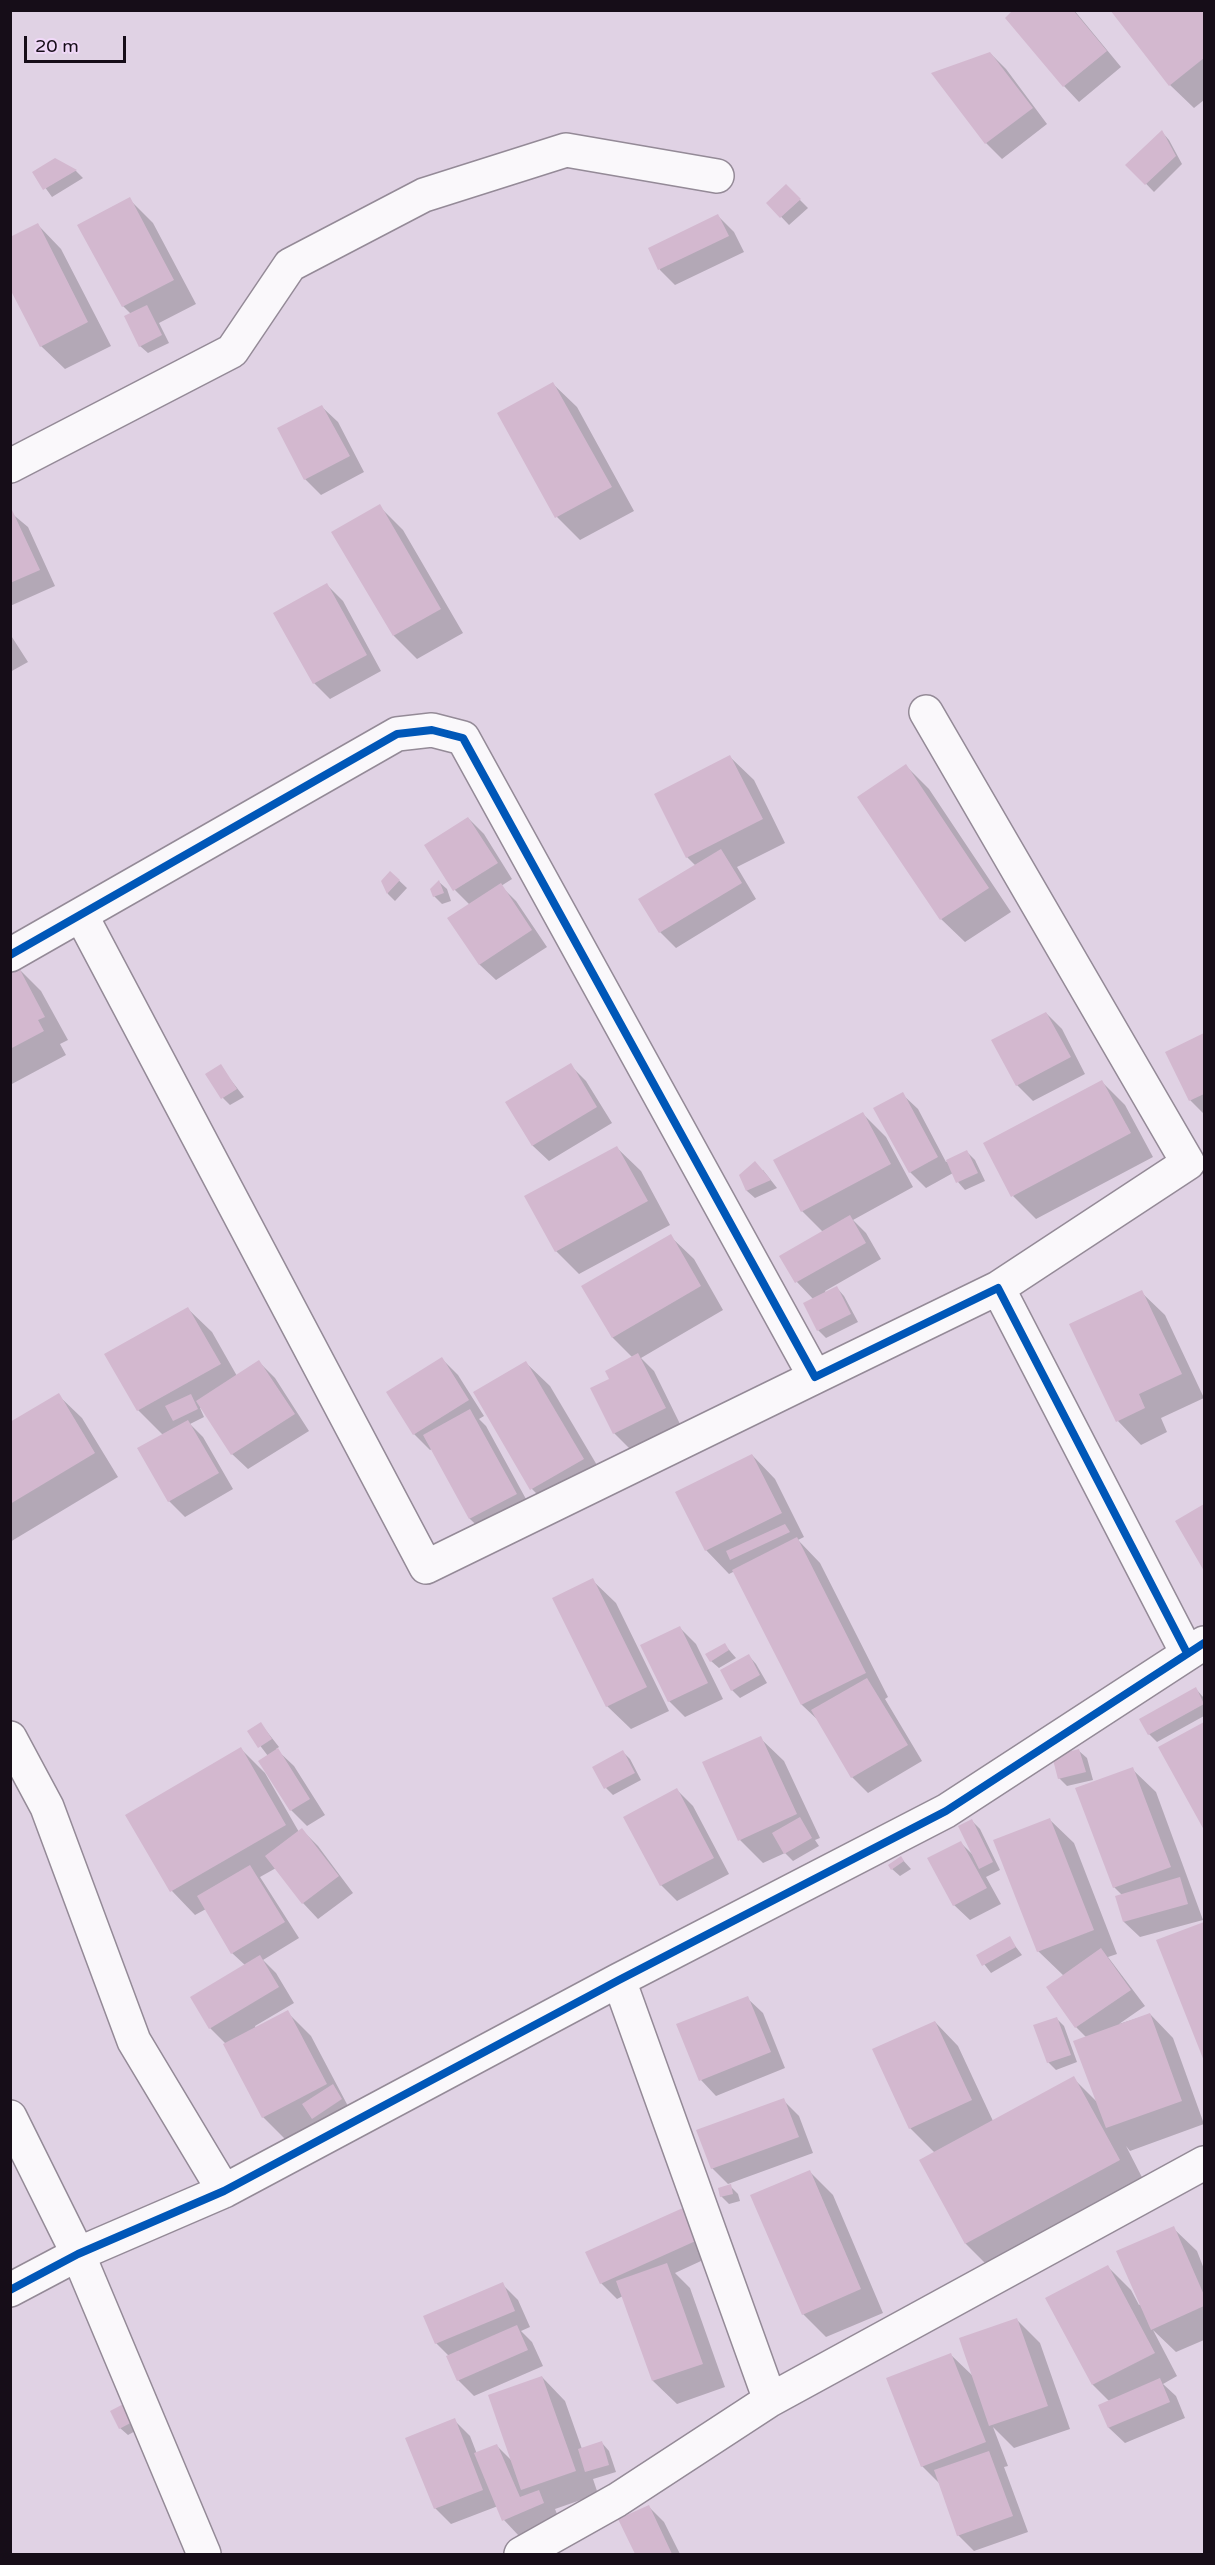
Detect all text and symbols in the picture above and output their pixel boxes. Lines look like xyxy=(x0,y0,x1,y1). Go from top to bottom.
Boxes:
scale bar xyxy=(27,24,129,62)
text: 20 m xyxy=(35,35,79,57)

